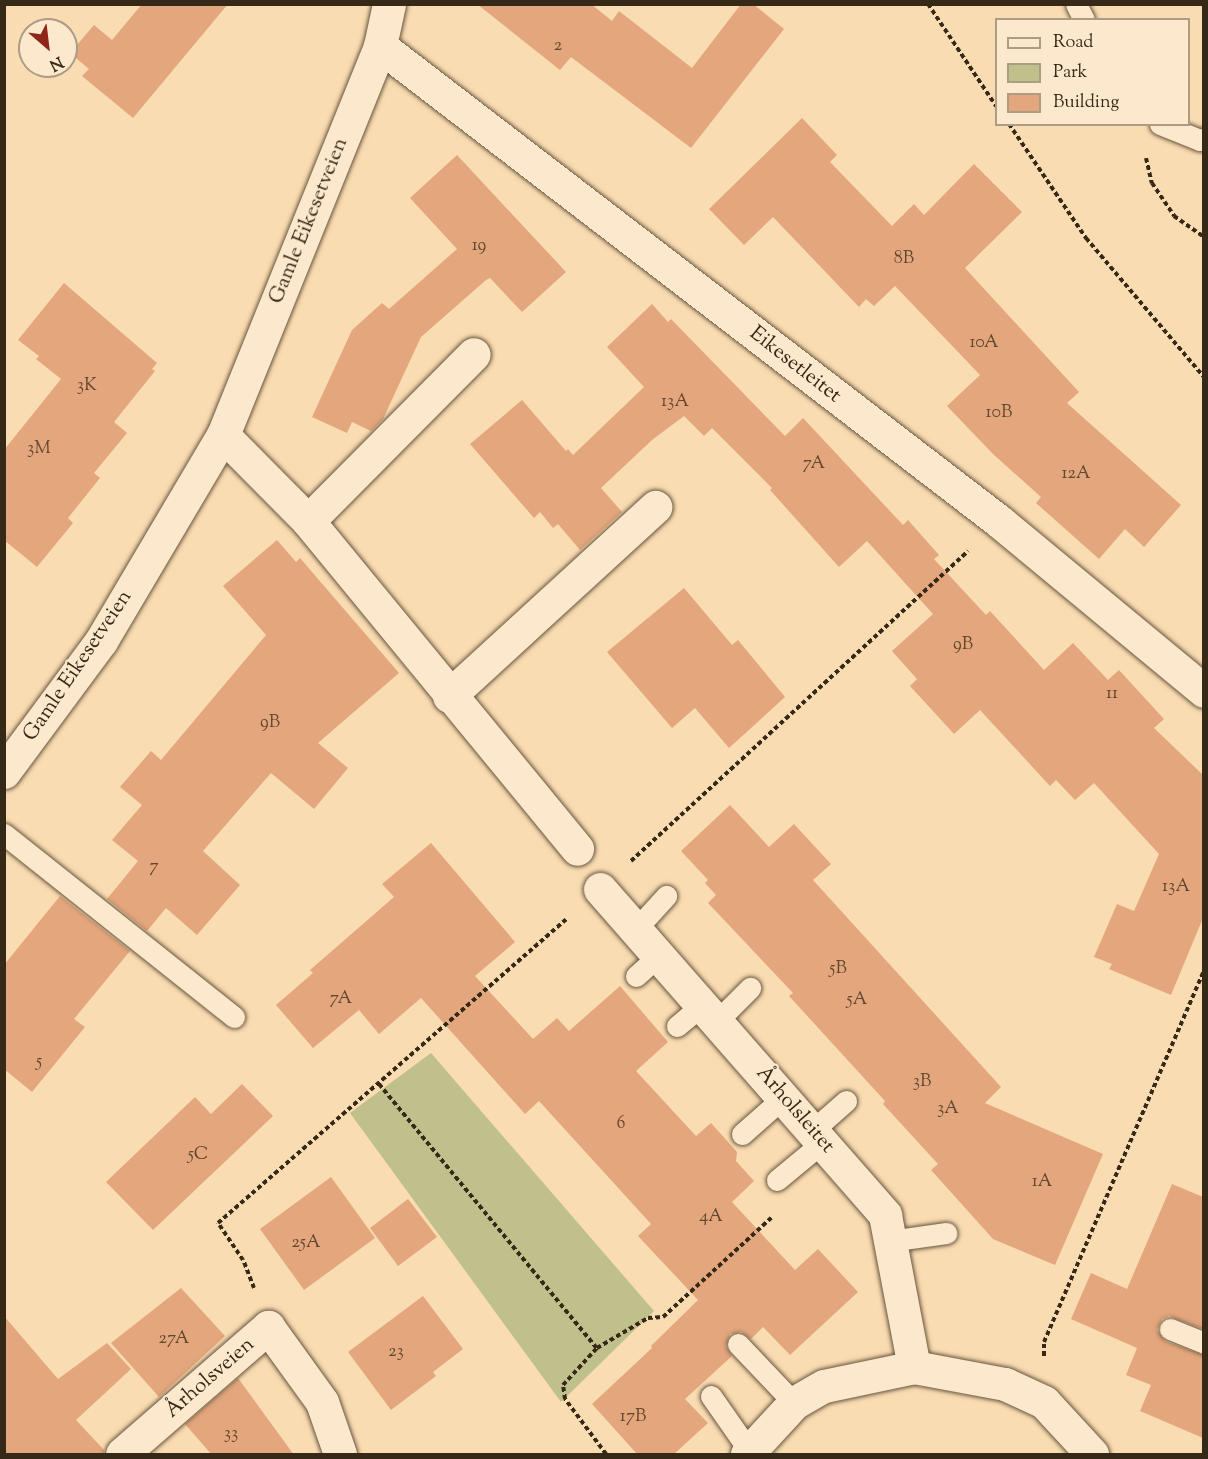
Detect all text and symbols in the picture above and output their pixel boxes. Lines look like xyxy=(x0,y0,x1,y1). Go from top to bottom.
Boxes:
north arrow xyxy=(18,18,78,78)
legend xyxy=(995,18,1190,126)
text: Road xyxy=(1053,30,1093,56)
house number: 2 xyxy=(554,35,562,57)
text: N xyxy=(45,49,67,76)
text: Park xyxy=(1053,60,1087,86)
text: Building xyxy=(1053,90,1119,116)
street label: Gamle Eikesetveien xyxy=(264,134,354,308)
house number: 19 xyxy=(472,235,486,257)
house number: 8B xyxy=(894,248,914,270)
street label: Eikesetleitet xyxy=(744,321,846,409)
house number: 10A xyxy=(969,332,999,354)
house number: 3K xyxy=(77,375,97,397)
house number: 13A xyxy=(661,391,689,413)
house number: 10B xyxy=(986,402,1012,424)
house number: 3M xyxy=(27,438,51,460)
house number: 7A xyxy=(803,453,825,475)
house number: 12A xyxy=(1061,463,1091,485)
street label: Gamle Eikesetveien xyxy=(18,586,138,746)
house number: 9B xyxy=(953,634,973,656)
house number: 11 xyxy=(1106,683,1118,705)
house number: 9B xyxy=(260,712,280,734)
house number: 7 xyxy=(149,856,159,878)
house number: 13A xyxy=(1162,876,1190,898)
house number: 5B xyxy=(829,958,847,980)
house number: 7A xyxy=(330,988,352,1010)
house number: 5A xyxy=(847,989,867,1011)
house number: 5 xyxy=(36,1051,42,1073)
street label: Årholsleitet xyxy=(750,1061,840,1159)
house number: 3B xyxy=(913,1071,931,1093)
house number: 3A xyxy=(937,1098,959,1120)
house number: 6 xyxy=(617,1113,625,1135)
house number: 5C xyxy=(188,1144,208,1166)
house number: 1A xyxy=(1032,1171,1052,1193)
house number: 4A xyxy=(699,1206,723,1228)
house number: 25A xyxy=(291,1232,321,1254)
house number: 27A xyxy=(159,1328,189,1350)
street label: Årholsveien xyxy=(160,1332,260,1424)
house number: 23 xyxy=(388,1341,404,1363)
house number: 17B xyxy=(620,1406,646,1428)
house number: 33 xyxy=(224,1423,238,1445)

